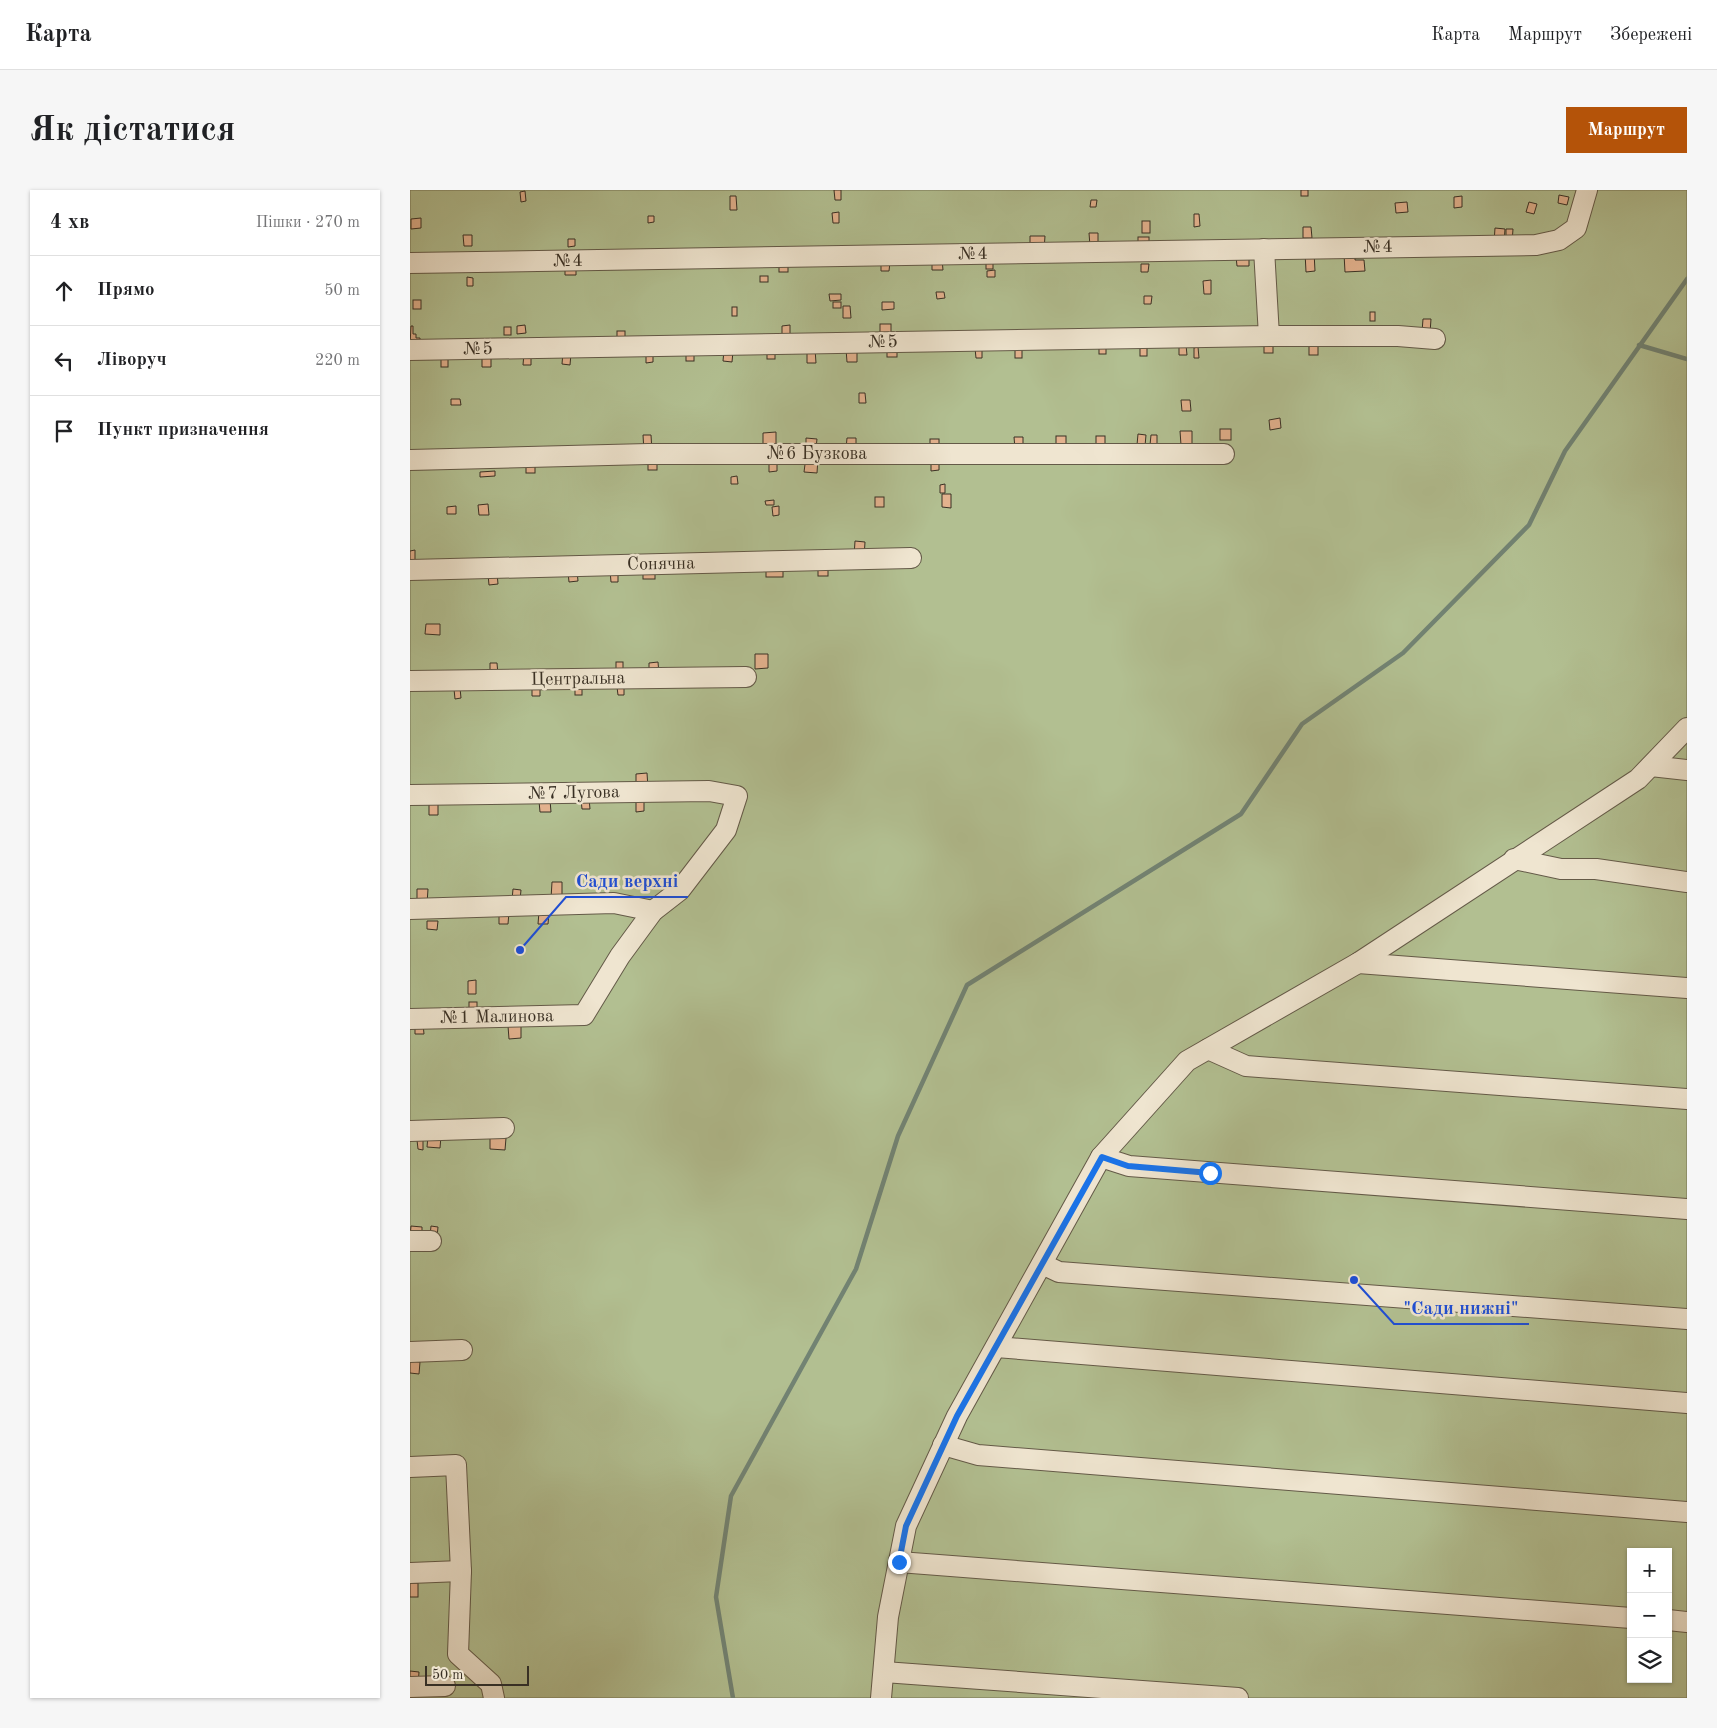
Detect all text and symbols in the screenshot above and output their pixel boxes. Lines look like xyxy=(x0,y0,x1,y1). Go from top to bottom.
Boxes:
text: Карта xyxy=(25,23,92,47)
text: Карта xyxy=(1431,26,1480,44)
text: Маршрут xyxy=(1508,26,1582,44)
text: Збережені xyxy=(1610,26,1692,44)
button: Маршрут xyxy=(1566,107,1687,153)
text: Як дістатися xyxy=(30,113,235,148)
text: 4 хв xyxy=(50,212,89,233)
text: Пішки · 270 m xyxy=(256,215,360,231)
street label: №4 xyxy=(1363,238,1393,256)
street label: №4 xyxy=(958,245,988,263)
street label: №4 xyxy=(553,252,583,270)
icon: ahead xyxy=(50,277,78,305)
text: Прямо xyxy=(97,281,155,300)
text: 50 m xyxy=(324,283,360,299)
street label: №5 xyxy=(868,333,898,351)
street label: №5 xyxy=(463,340,493,358)
icon: left xyxy=(50,347,78,375)
text: Ліворуч xyxy=(97,351,167,370)
text: 220 m xyxy=(315,353,360,369)
icon: arrive xyxy=(50,417,78,445)
text: Пункт призначення xyxy=(97,421,269,440)
street label: №6 Бузкова xyxy=(767,445,867,463)
street label: Сонячна xyxy=(627,554,695,574)
street label: Центральна xyxy=(531,669,626,689)
street label: №7 Лугова xyxy=(528,783,620,803)
callout: Сади верхні xyxy=(566,863,688,897)
text: Сади верхні xyxy=(576,873,679,892)
street label: №1 Малинова xyxy=(440,1007,554,1027)
route start xyxy=(1199,1162,1222,1185)
callout: "Сади нижні" xyxy=(1394,1290,1529,1324)
text: "Сади нижні" xyxy=(1404,1300,1518,1319)
map controls xyxy=(1627,1548,1672,1683)
button: + xyxy=(1627,1548,1672,1593)
route end xyxy=(888,1551,911,1574)
button: − xyxy=(1627,1593,1672,1638)
button: layers xyxy=(1627,1638,1672,1683)
scale bar xyxy=(425,1663,529,1686)
text: 50 m xyxy=(432,1668,463,1682)

